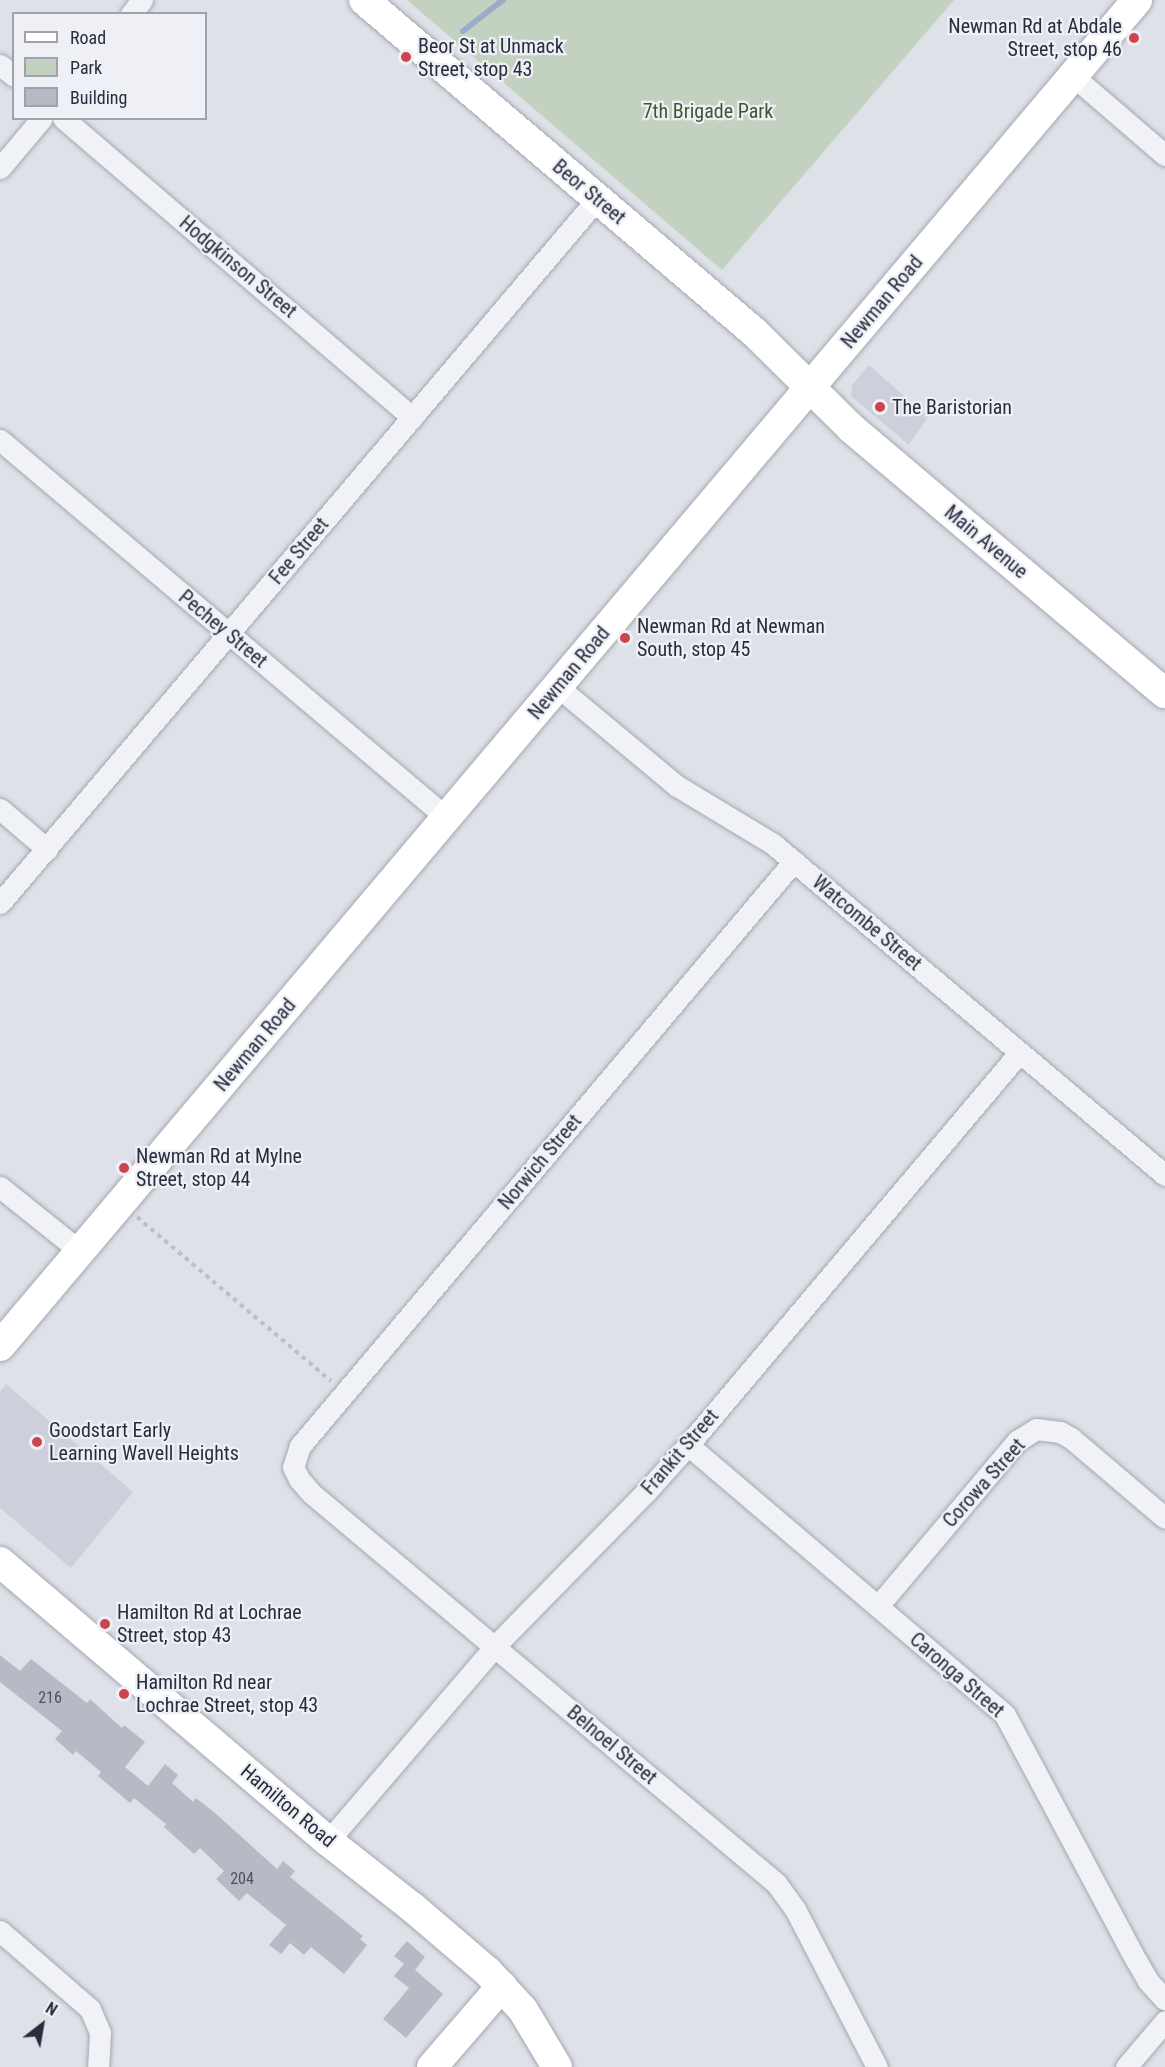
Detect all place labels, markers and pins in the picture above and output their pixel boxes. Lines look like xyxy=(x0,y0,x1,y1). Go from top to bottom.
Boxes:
place label: Newman Rd at Abdale Street, stop 46 xyxy=(948,14,1122,61)
marker: Newman Rd at Abdale Street, stop 46 xyxy=(1127,31,1141,45)
place label: Beor St at Unmack Street, stop 43 xyxy=(418,34,564,81)
marker: Beor St at Unmack Street, stop 43 xyxy=(399,50,413,64)
place label: The Baristorian xyxy=(892,395,1012,419)
marker: The Baristorian xyxy=(873,400,887,414)
place label: Newman Rd at Newman South, stop 45 xyxy=(637,614,825,661)
marker: Newman Rd at Newman South, stop 45 xyxy=(618,631,632,645)
place label: Newman Rd at Mylne Street, stop 44 xyxy=(136,1144,302,1191)
marker: Newman Rd at Mylne Street, stop 44 xyxy=(117,1161,131,1175)
place label: Goodstart Early Learning Wavell Heights xyxy=(49,1418,239,1465)
marker: Goodstart Early Learning Wavell Heights xyxy=(30,1435,44,1449)
place label: Hamilton Rd at Lochrae Street, stop 43 xyxy=(117,1600,302,1647)
marker: Hamilton Rd at Lochrae Street, stop 43 xyxy=(98,1617,112,1631)
place label: Hamilton Rd near Lochrae Street, stop 43 xyxy=(136,1670,318,1717)
marker: Hamilton Rd near Lochrae Street, stop 43 xyxy=(117,1687,131,1701)

